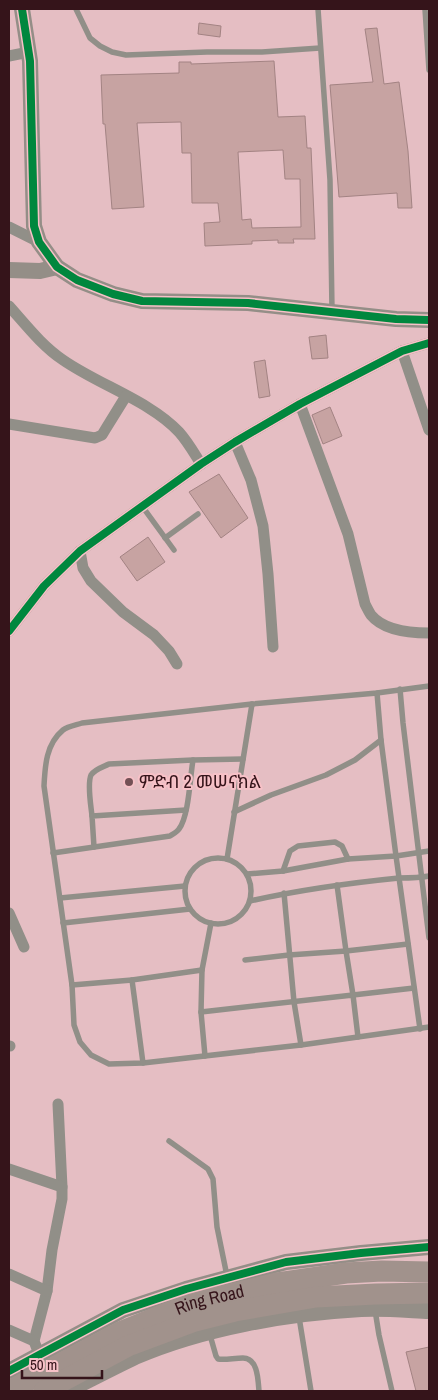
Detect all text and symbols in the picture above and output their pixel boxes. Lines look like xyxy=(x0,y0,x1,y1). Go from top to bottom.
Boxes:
place label: ምድብ 2 መሠናክል xyxy=(139,769,261,794)
marker: ምድብ 2 መሠናክል xyxy=(123,776,135,788)
street label: Ring Road xyxy=(171,1278,246,1321)
scale bar xyxy=(22,1348,102,1380)
text: 50 m xyxy=(30,1354,57,1375)

